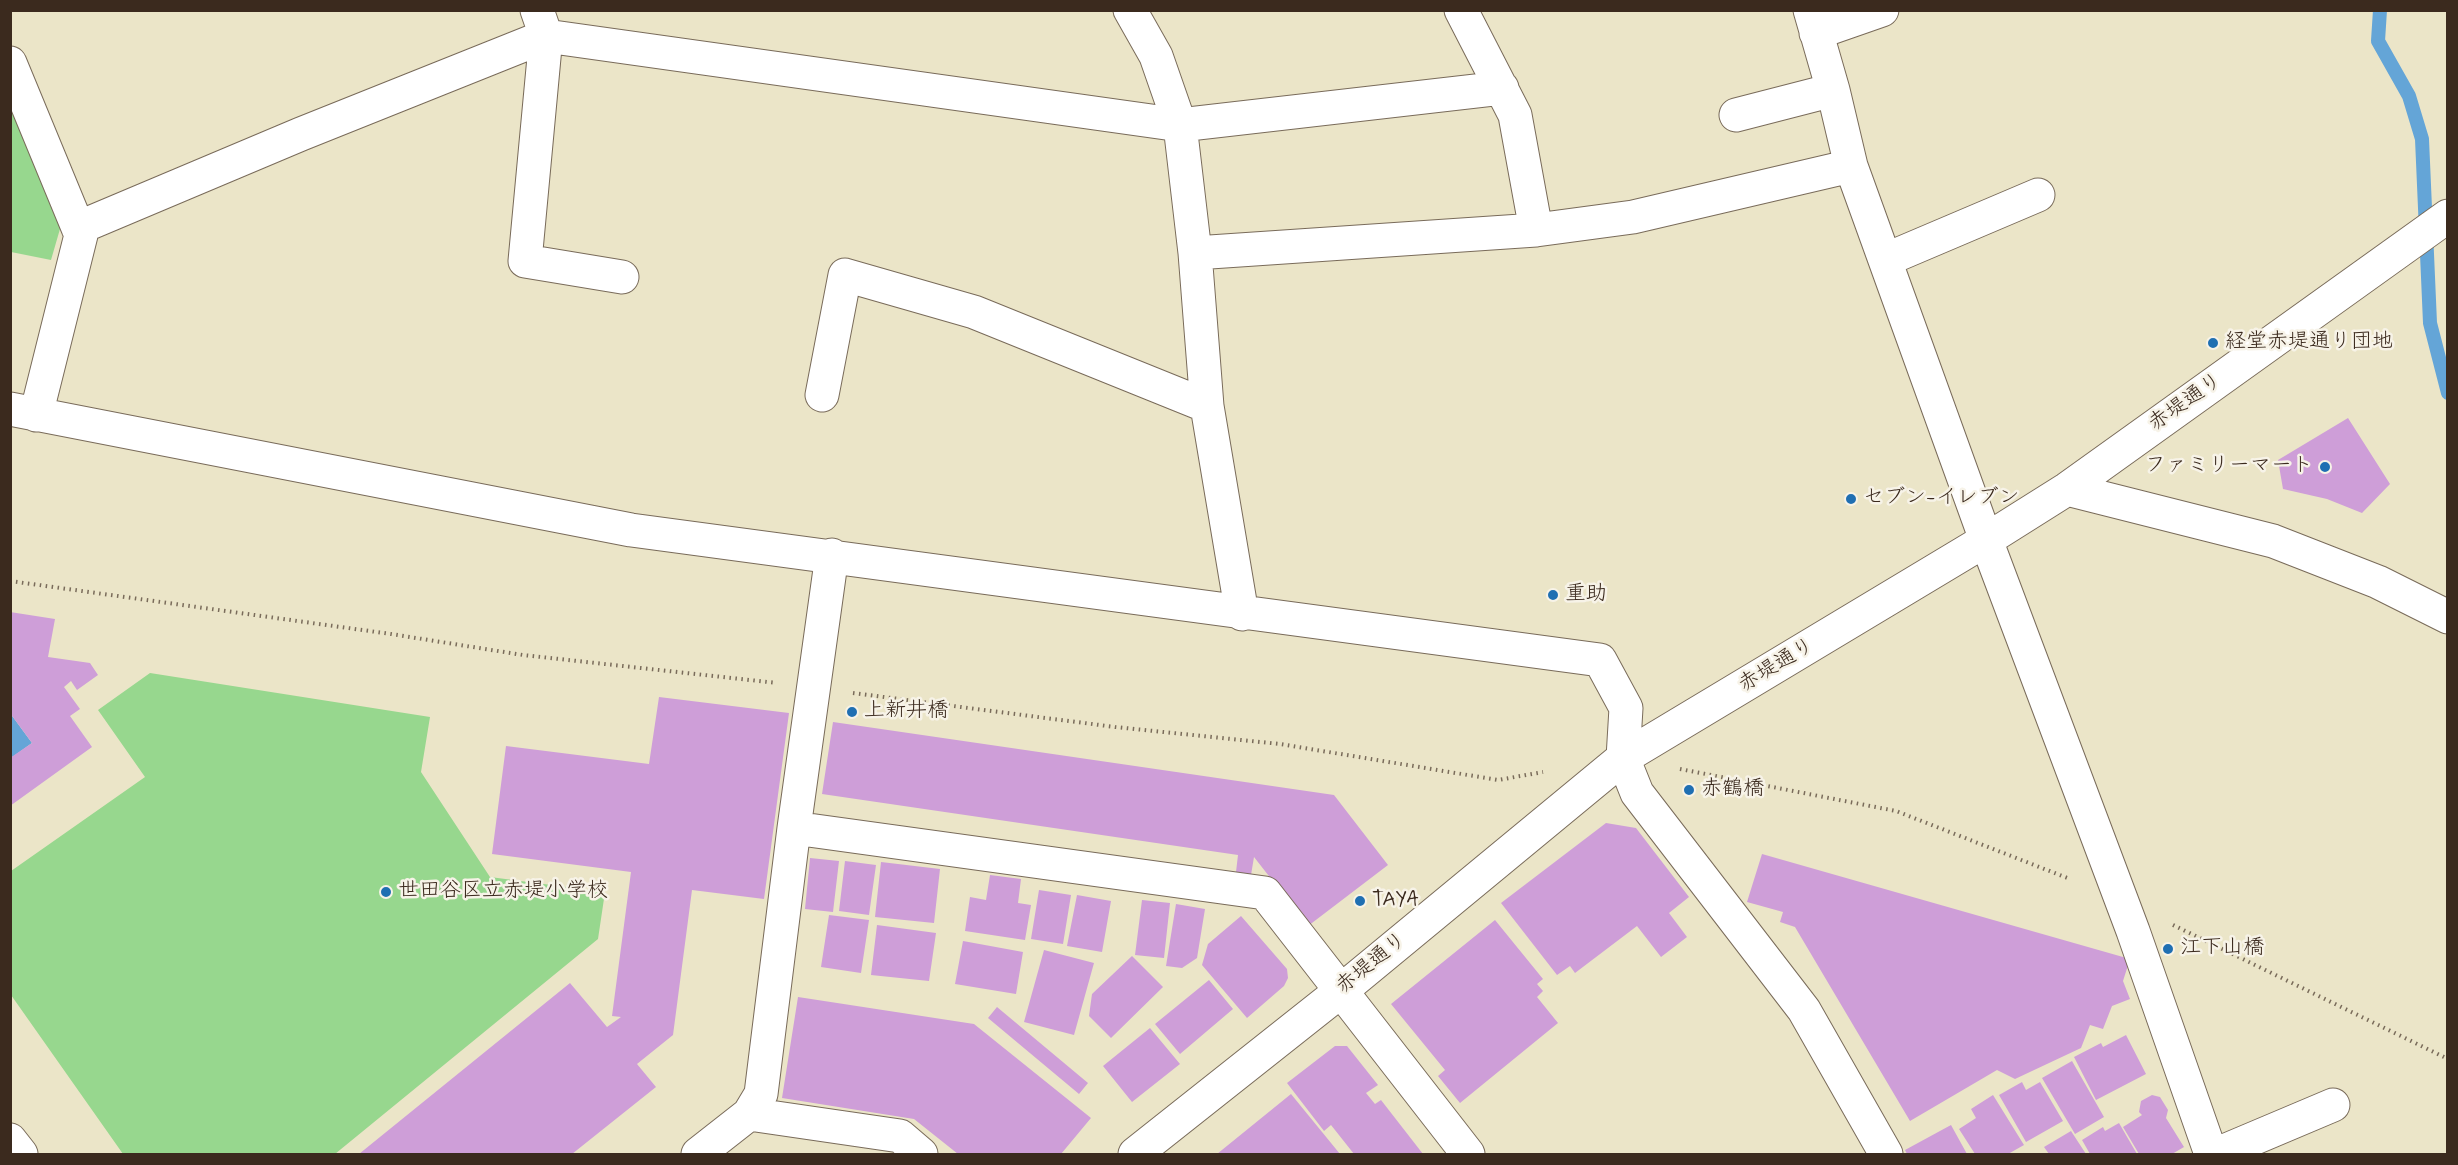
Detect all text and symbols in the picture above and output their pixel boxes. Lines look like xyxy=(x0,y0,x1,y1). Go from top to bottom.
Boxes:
place label: 経堂赤堤通り団地 xyxy=(2225,330,2393,356)
marker: 経堂赤堤通り団地 xyxy=(2206,336,2220,350)
street label: 赤堤通り xyxy=(2144,369,2228,437)
place label: ファミリーマート xyxy=(2145,454,2313,480)
marker: ファミリーマート xyxy=(2318,460,2332,474)
place label: セブン-イレブン xyxy=(1863,486,2019,512)
marker: セブン-イレブン xyxy=(1844,492,1858,506)
place label: 重助 xyxy=(1565,582,1607,608)
marker: 重助 xyxy=(1546,588,1560,602)
street label: 赤堤通り xyxy=(1735,634,1819,698)
place label: 上新井橋 xyxy=(864,699,948,725)
marker: 上新井橋 xyxy=(845,705,859,719)
place label: 赤鶴橋 xyxy=(1701,777,1764,803)
marker: 赤鶴橋 xyxy=(1682,783,1696,797)
place label: 世田谷区立赤堤小学校 xyxy=(398,879,608,905)
marker: 世田谷区立赤堤小学校 xyxy=(379,885,393,899)
place label: TAYA xyxy=(1372,888,1419,914)
marker: TAYA xyxy=(1353,894,1367,908)
street label: 赤堤通り xyxy=(1331,928,1413,1000)
place label: 江下山橋 xyxy=(2180,936,2264,962)
marker: 江下山橋 xyxy=(2161,942,2175,956)

